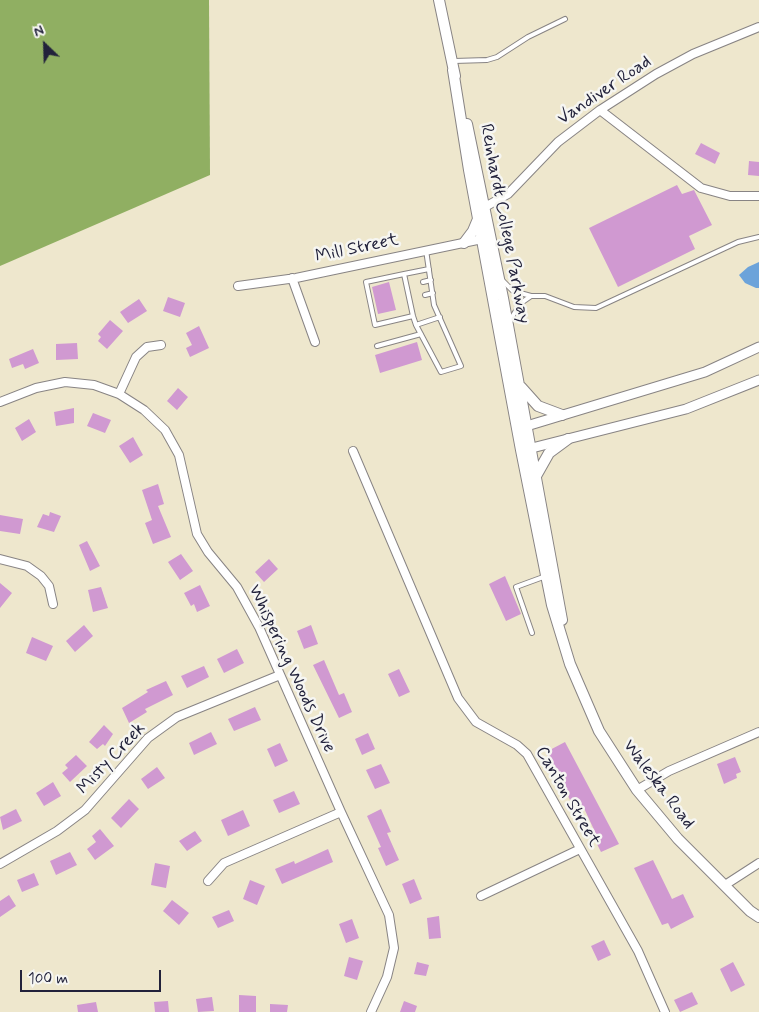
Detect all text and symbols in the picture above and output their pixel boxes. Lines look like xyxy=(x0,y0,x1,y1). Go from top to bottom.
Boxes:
north arrow xyxy=(20,20,70,70)
text: N xyxy=(31,21,47,41)
street label: Vandiver Road xyxy=(554,52,656,130)
street label: Reinhardt College Parkway xyxy=(474,122,534,326)
street label: Mill Street xyxy=(314,230,400,268)
street label: Whispering Woods Drive xyxy=(243,582,339,756)
street label: Misty Creek xyxy=(73,718,151,800)
street label: Waleska Road xyxy=(617,736,699,834)
street label: Canton Street xyxy=(530,743,604,851)
scale bar xyxy=(22,960,164,992)
text: 100 m xyxy=(28,969,68,989)

